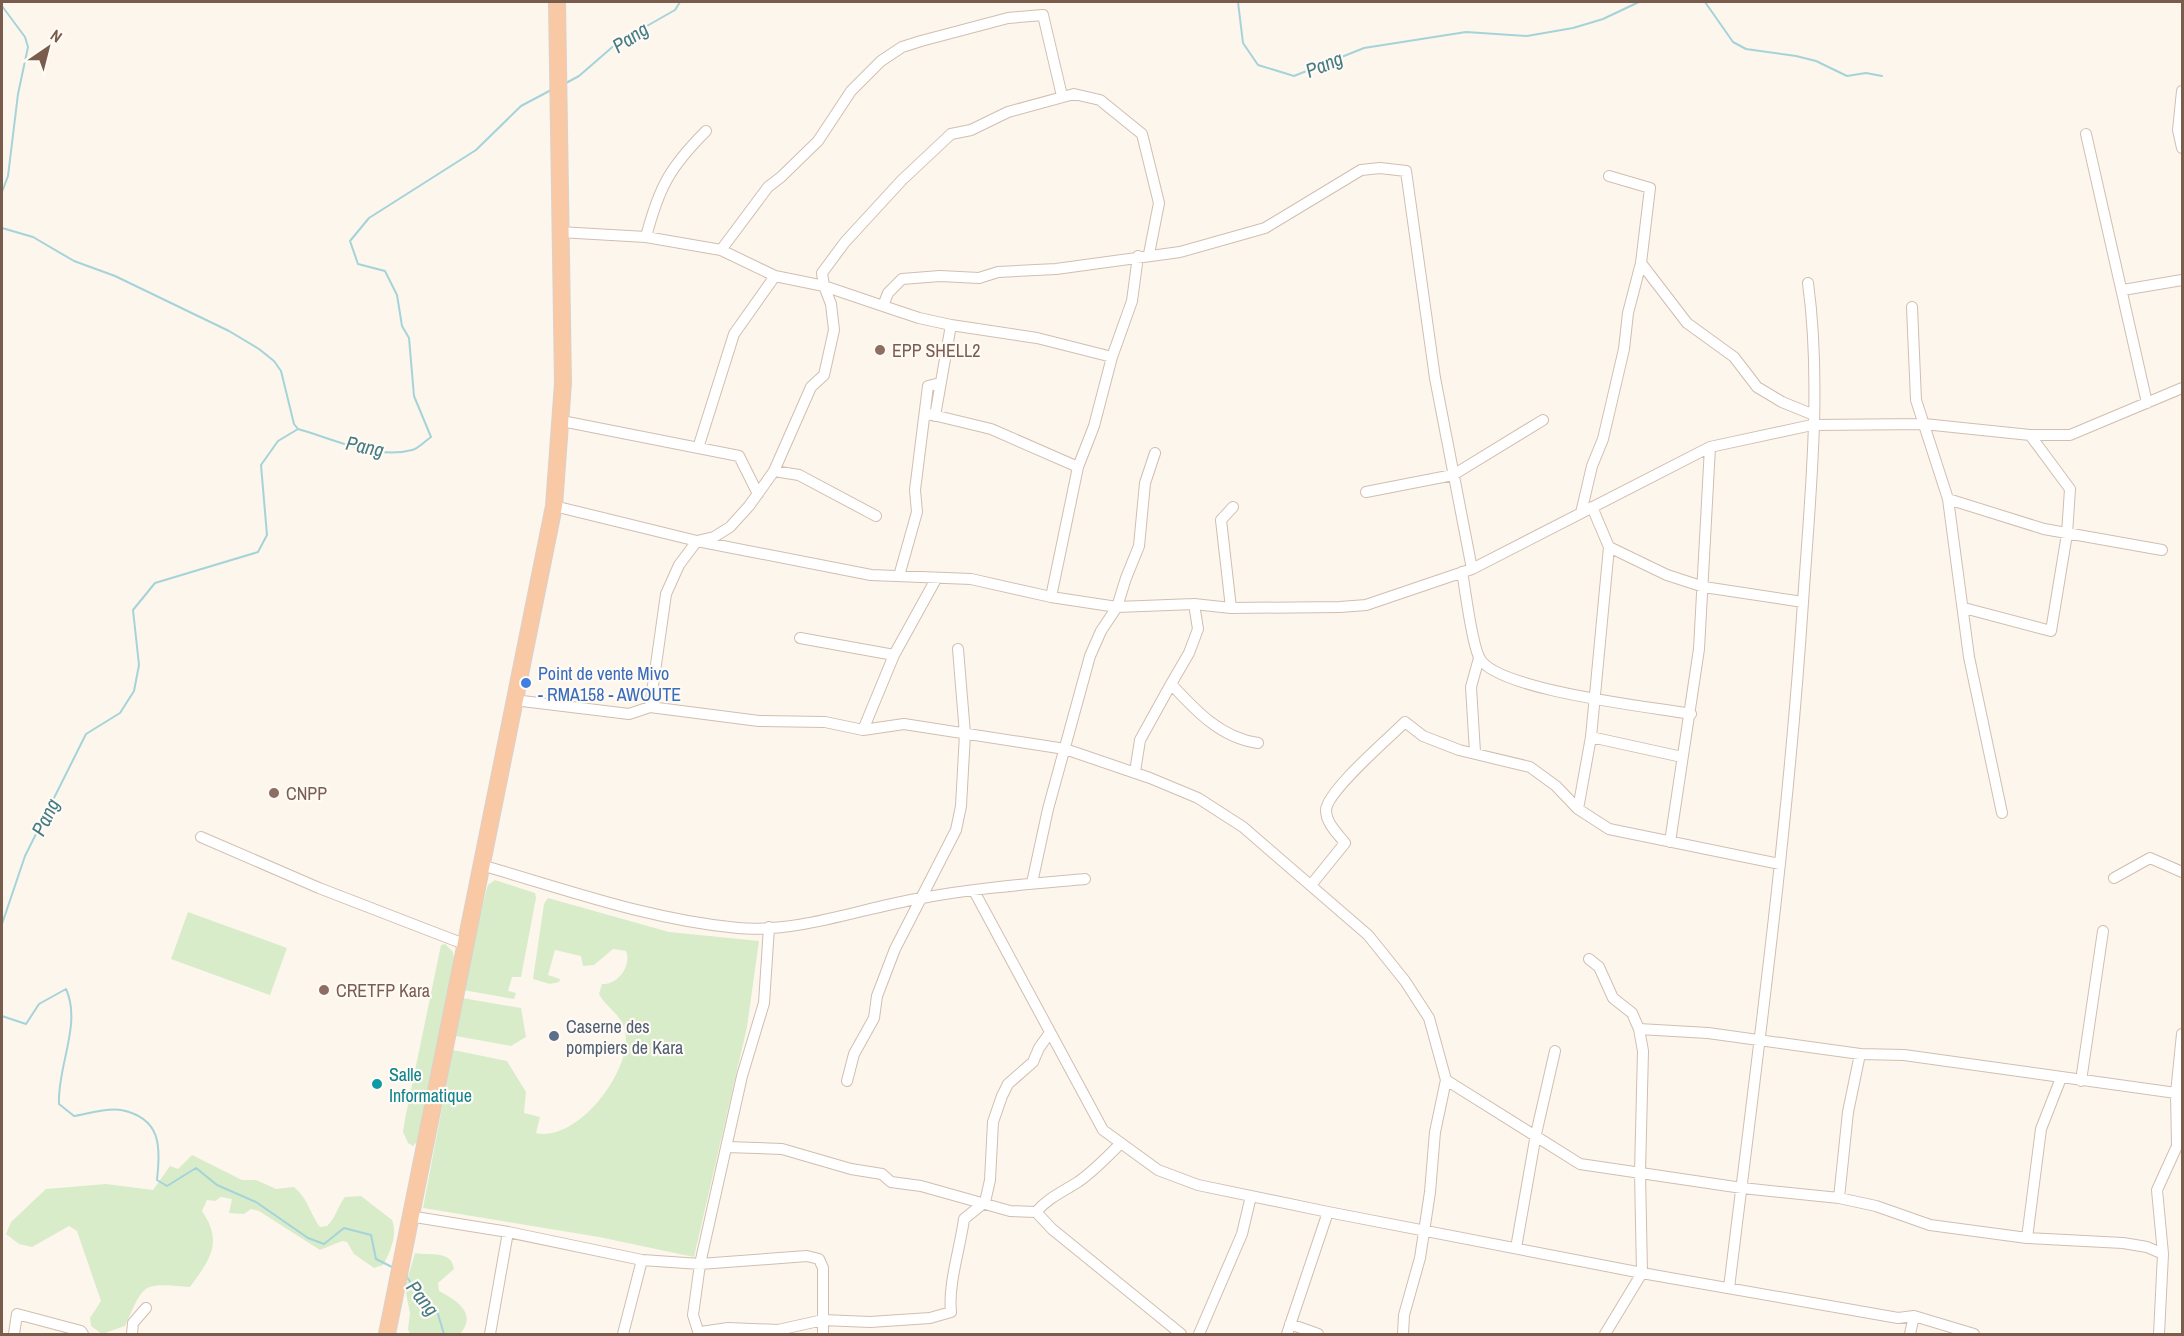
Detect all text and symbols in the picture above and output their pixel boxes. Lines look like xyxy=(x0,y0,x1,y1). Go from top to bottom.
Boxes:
water label: Pang xyxy=(607,15,653,59)
north arrow xyxy=(18,18,78,78)
text: N xyxy=(46,24,67,47)
water label: Pang xyxy=(1301,44,1347,84)
place label: EPP SHELL2 xyxy=(892,338,980,363)
marker: EPP SHELL2 xyxy=(873,343,887,357)
water label: Pang xyxy=(343,429,387,463)
place label: Point de vente Mivo - RMA158 - AWOUTE xyxy=(538,661,681,707)
marker: Point de vente Mivo - RMA158 - AWOUTE xyxy=(519,676,533,690)
place label: CNPP xyxy=(286,781,327,806)
marker: CNPP xyxy=(267,786,281,800)
water label: Pang xyxy=(24,794,66,840)
place label: CRETFP Kara xyxy=(336,978,430,1003)
marker: CRETFP Kara xyxy=(317,983,331,997)
place label: Caserne des pompiers de Kara xyxy=(566,1014,683,1060)
marker: Caserne des pompiers de Kara xyxy=(547,1029,561,1043)
place label: Salle Informatique xyxy=(389,1062,472,1108)
marker: Salle Informatique xyxy=(370,1077,384,1091)
water label: Pang xyxy=(401,1275,445,1321)

